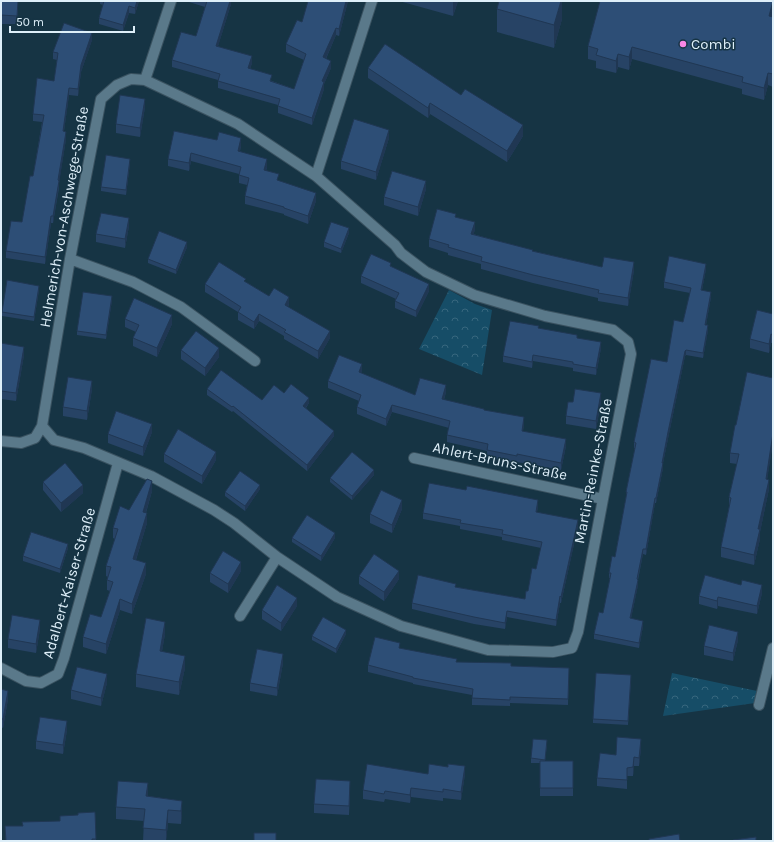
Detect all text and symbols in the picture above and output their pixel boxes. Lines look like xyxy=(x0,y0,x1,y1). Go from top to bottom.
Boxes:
scale bar xyxy=(10,8,134,34)
text: 50 m xyxy=(16,15,44,29)
place label: Combi xyxy=(691,35,736,53)
marker: Combi xyxy=(678,39,688,49)
street label: Helmerich-von-Aschwege-Straße xyxy=(36,105,92,329)
street label: Martin-Reinke-Straße xyxy=(570,397,616,545)
street label: Ahlert-Bruns-Straße xyxy=(431,438,569,484)
street label: Adalbert-Kaiser-Straße xyxy=(39,505,99,661)

